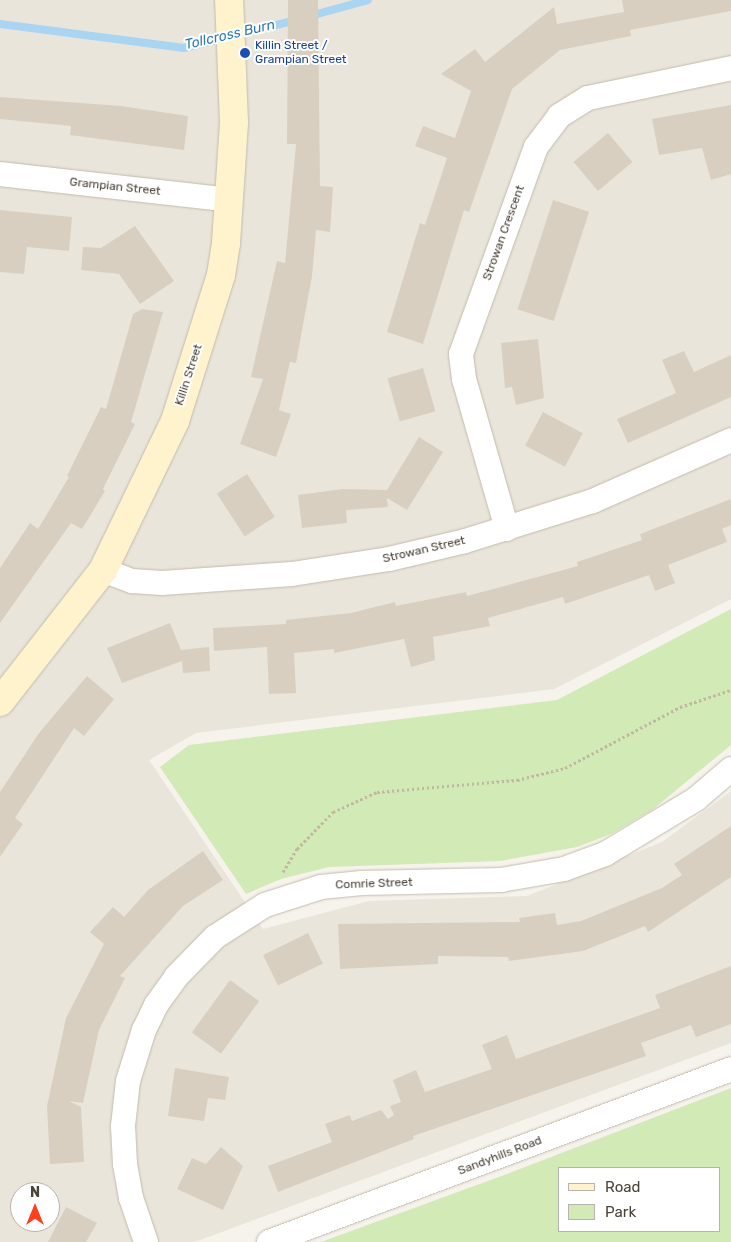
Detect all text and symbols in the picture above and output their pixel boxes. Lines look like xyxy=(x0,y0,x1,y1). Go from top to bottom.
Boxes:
water label: Tollcross Burn xyxy=(183,16,277,54)
place label: Killin Street / Grampian Street xyxy=(255,39,347,67)
marker: Killin Street / Grampian Street xyxy=(239,47,251,59)
street label: Grampian Street xyxy=(69,175,161,199)
street label: Strowan Crescent xyxy=(480,184,528,282)
street label: Killin Street xyxy=(172,342,206,408)
street label: Strowan Street xyxy=(381,534,467,566)
street label: Comrie Street xyxy=(335,875,413,893)
street label: Sandyhills Road xyxy=(456,1133,544,1179)
legend xyxy=(558,1167,721,1232)
text: Road xyxy=(605,1178,641,1196)
north arrow xyxy=(10,1182,60,1232)
text: N xyxy=(30,1184,40,1201)
text: Park xyxy=(605,1203,636,1221)

